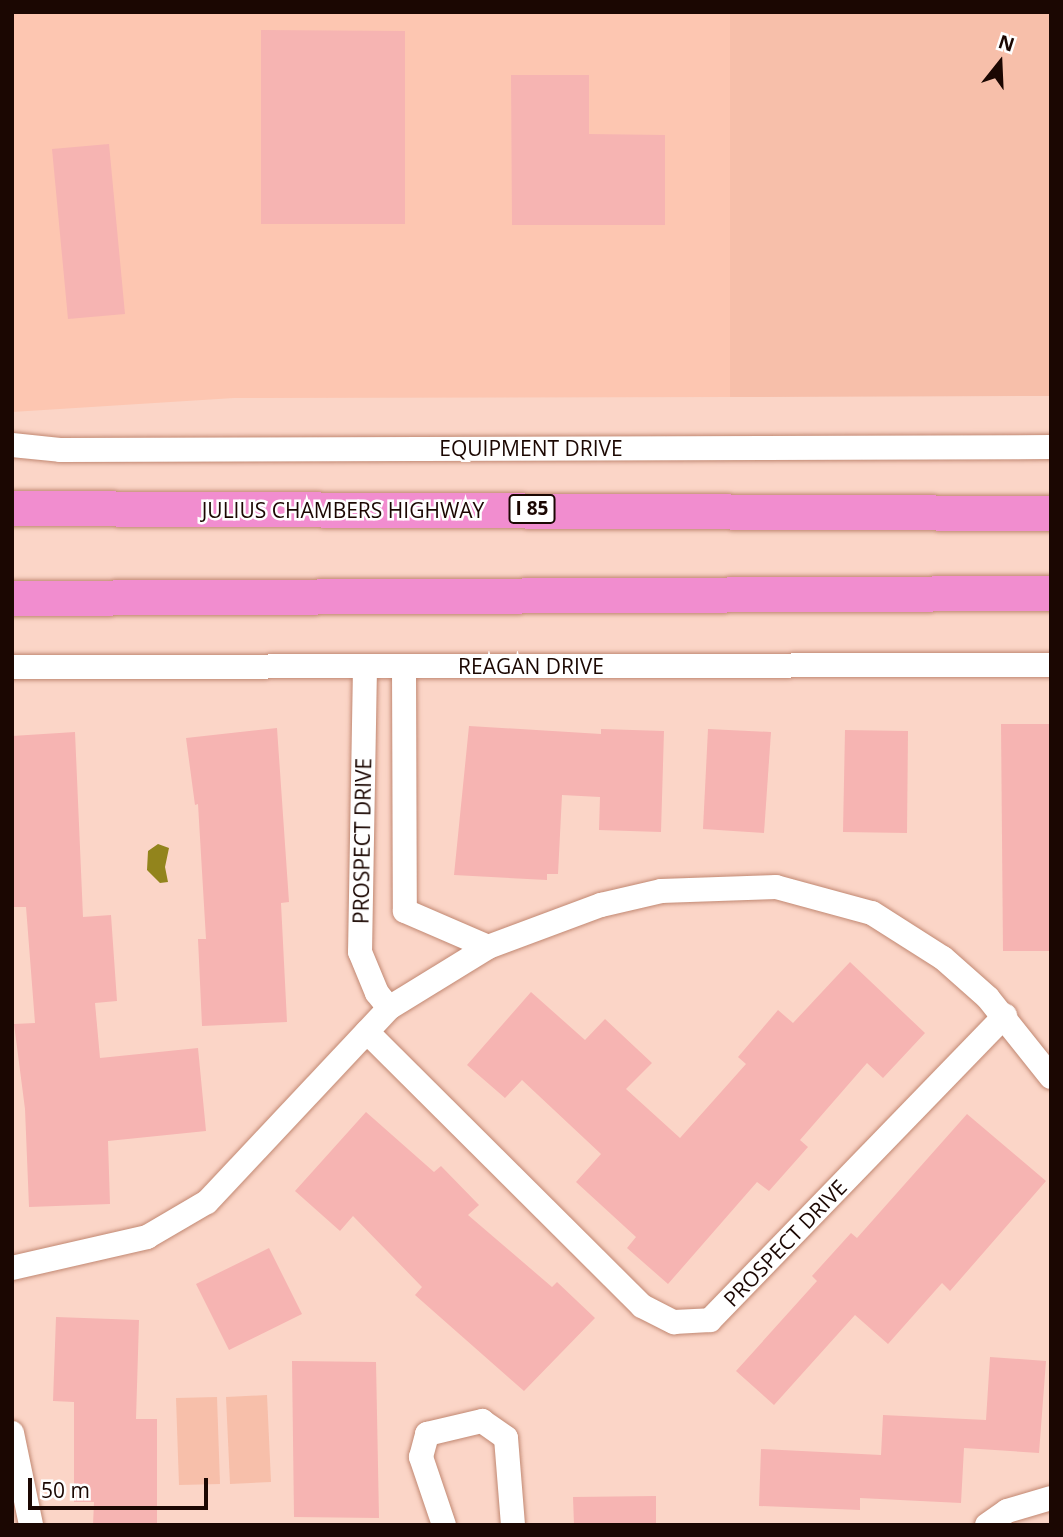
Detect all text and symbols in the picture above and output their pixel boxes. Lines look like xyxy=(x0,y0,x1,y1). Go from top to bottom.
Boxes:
north arrow xyxy=(965,28,1035,98)
text: N xyxy=(995,28,1018,58)
street label: EQUIPMENT DRIVE xyxy=(439,435,623,461)
road number: I 85 xyxy=(508,494,556,524)
street label: JULIUS CHAMBERS HIGHWAY xyxy=(202,497,484,523)
street label: REAGAN DRIVE xyxy=(458,653,604,679)
street label: PROSPECT DRIVE xyxy=(348,758,376,924)
street label: PROSPECT DRIVE xyxy=(718,1174,852,1312)
scale bar xyxy=(32,1464,212,1508)
text: 50 m xyxy=(41,1476,90,1504)

